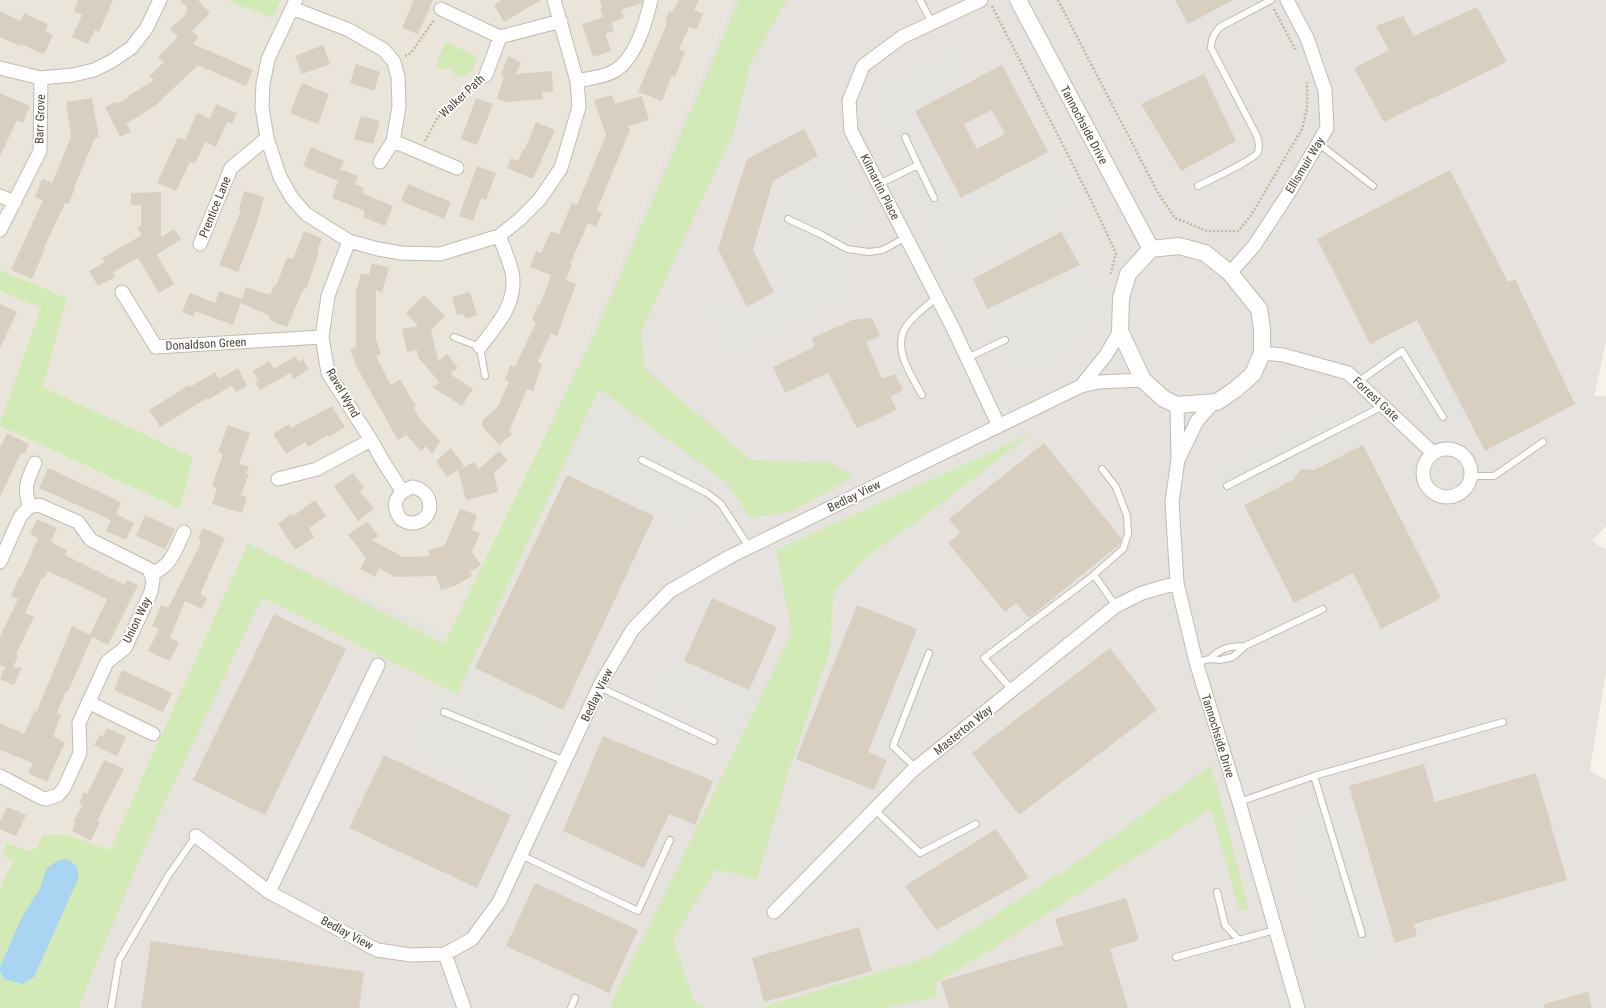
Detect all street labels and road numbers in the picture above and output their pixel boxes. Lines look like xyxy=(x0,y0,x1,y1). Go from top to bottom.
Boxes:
street label: Walker Path xyxy=(437,71,488,120)
street label: Tannochside Drive xyxy=(1057,83,1111,167)
street label: Barr Grove xyxy=(32,94,48,144)
street label: Ellismuir Way xyxy=(1283,134,1327,196)
street label: Kilmartin Place xyxy=(857,152,903,223)
street label: Prentice Lane xyxy=(196,174,234,240)
street label: Donaldson Green xyxy=(165,335,247,353)
street label: Ravel Wynd xyxy=(323,366,363,420)
street label: Forrest Gate xyxy=(1350,374,1402,424)
street label: Bedlay View xyxy=(825,477,883,515)
street label: Union Way xyxy=(120,595,154,645)
street label: Bedlay View xyxy=(578,666,616,724)
street label: Tannochside Drive xyxy=(1199,692,1237,780)
street label: Masterton Way xyxy=(931,702,995,758)
street label: Bedlay View xyxy=(318,913,376,953)

